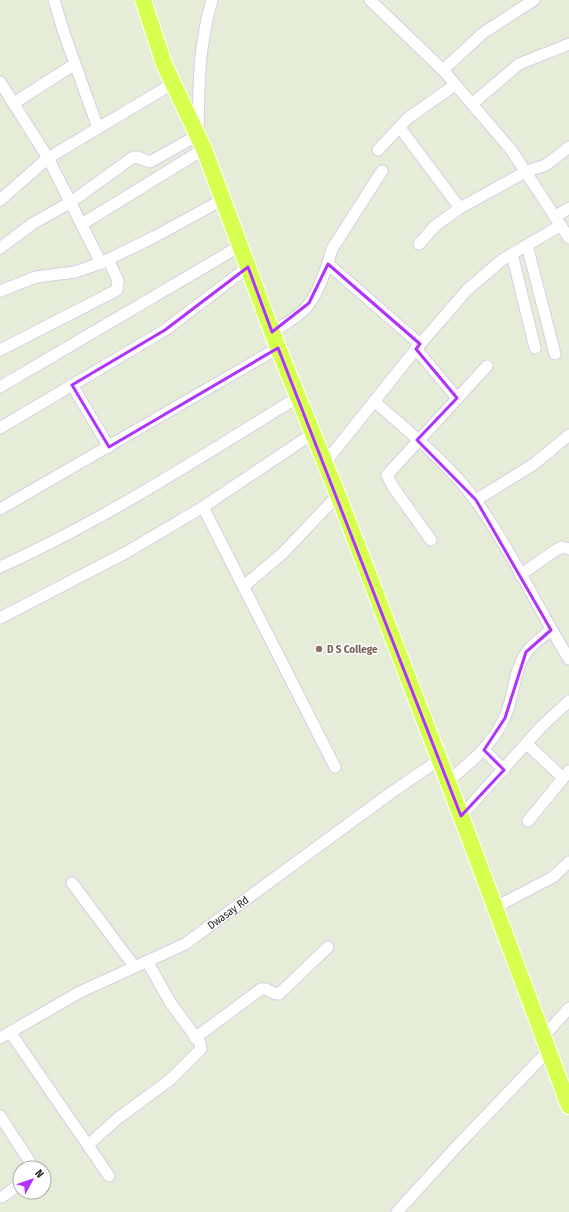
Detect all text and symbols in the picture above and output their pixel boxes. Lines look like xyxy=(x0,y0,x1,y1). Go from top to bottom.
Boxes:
place label: D S College xyxy=(327,643,378,656)
marker: D S College xyxy=(314,644,324,654)
street label: Dwasay Rd xyxy=(205,893,251,932)
north arrow xyxy=(12,1160,52,1200)
text: N xyxy=(32,1167,46,1181)

